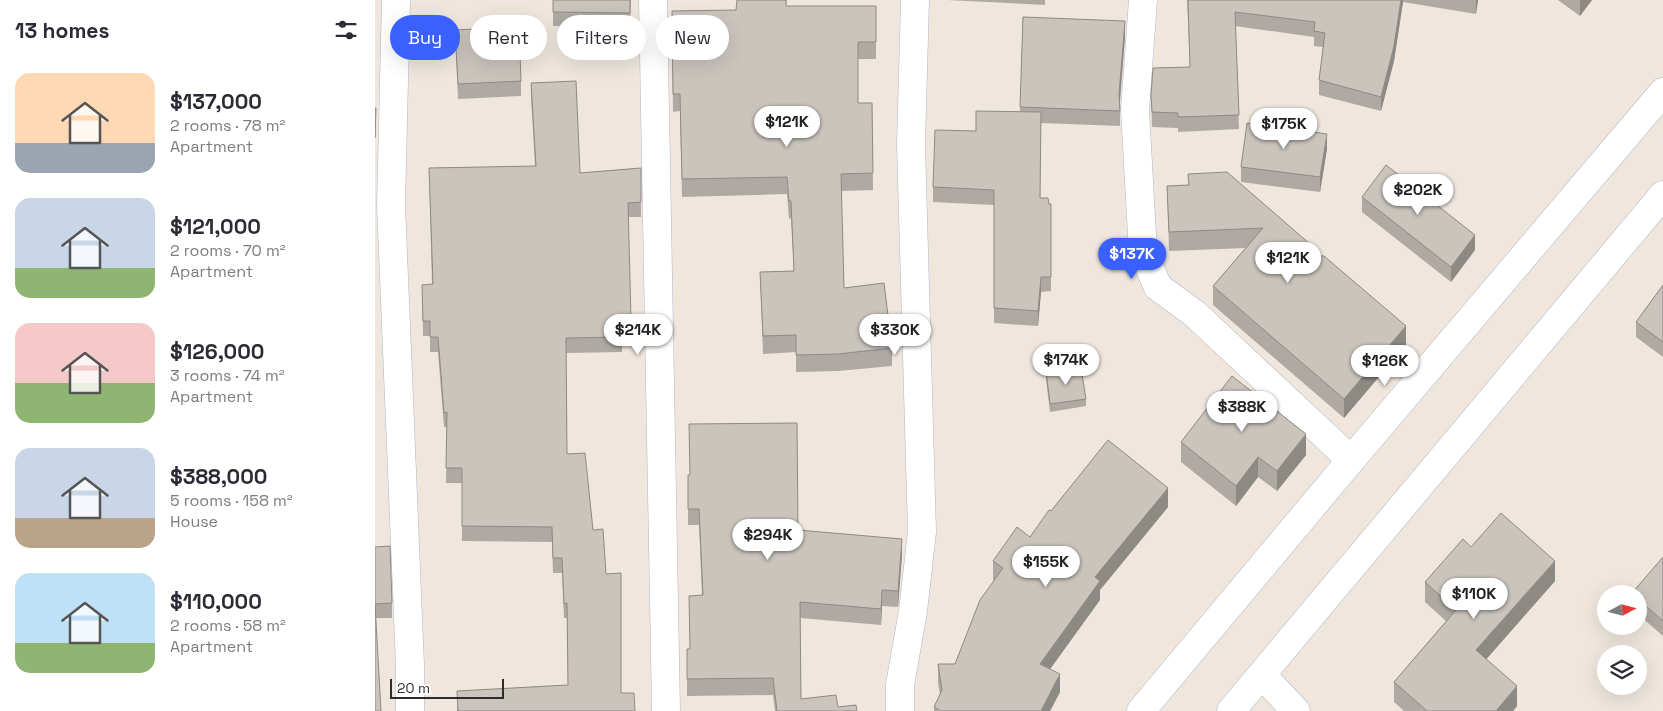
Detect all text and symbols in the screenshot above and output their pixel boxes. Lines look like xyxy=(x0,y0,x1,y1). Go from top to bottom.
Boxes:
chip: Buy xyxy=(390,15,460,60)
chip: Rent xyxy=(470,15,547,60)
chip: Filters xyxy=(557,15,646,60)
chip: New xyxy=(656,15,729,60)
icon: filters xyxy=(332,16,360,44)
text: 13 homes xyxy=(15,17,109,44)
text: $137,000 xyxy=(170,88,262,115)
icon: home xyxy=(55,93,115,153)
pin: $121K xyxy=(752,106,822,148)
pin: $175K xyxy=(1249,108,1319,150)
text: $121K xyxy=(765,111,809,132)
text: $175K xyxy=(1261,113,1307,134)
text: 2 rooms · 78 m² xyxy=(170,115,285,136)
text: Apartment xyxy=(170,136,253,157)
pin: $202K xyxy=(1383,174,1453,216)
text: $202K xyxy=(1393,179,1443,200)
text: $121,000 xyxy=(170,213,261,240)
icon: home xyxy=(55,218,115,278)
pin: $137K xyxy=(1097,238,1167,280)
text: 2 rooms · 70 m² xyxy=(170,240,286,261)
pin: $121K xyxy=(1253,242,1323,284)
text: $137K xyxy=(1109,243,1155,264)
text: $121K xyxy=(1266,247,1310,268)
text: Apartment xyxy=(170,261,253,282)
pin: $214K xyxy=(603,314,673,356)
pin: $330K xyxy=(860,314,930,356)
text: $214K xyxy=(615,319,661,340)
text: $330K xyxy=(870,319,920,340)
text: $126,000 xyxy=(170,338,264,365)
icon: home xyxy=(55,343,115,403)
pin: $174K xyxy=(1031,344,1101,386)
pin: $126K xyxy=(1350,344,1420,387)
text: $174K xyxy=(1043,349,1089,370)
text: $126K xyxy=(1362,350,1408,371)
text: 3 rooms · 74 m² xyxy=(170,365,285,386)
text: Apartment xyxy=(170,386,253,407)
pin: $388K xyxy=(1207,390,1277,433)
text: $388K xyxy=(1218,396,1266,417)
text: $388,000 xyxy=(170,463,267,490)
icon: home xyxy=(55,468,115,528)
text: 5 rooms · 158 m² xyxy=(170,490,293,511)
text: House xyxy=(170,511,218,532)
pin: $294K xyxy=(733,518,803,561)
text: $294K xyxy=(743,524,793,545)
pin: $155K xyxy=(1011,546,1081,588)
text: $155K xyxy=(1023,551,1069,572)
pin: $110K xyxy=(1439,578,1509,620)
text: $110K xyxy=(1452,583,1496,604)
north arrow xyxy=(1597,585,1647,635)
map controls xyxy=(1597,585,1647,695)
text: $110,000 xyxy=(170,588,262,615)
icon: home xyxy=(55,593,115,653)
text: 2 rooms · 58 m² xyxy=(170,615,286,636)
text: Apartment xyxy=(170,636,253,657)
button: layers xyxy=(1597,645,1647,695)
scale bar xyxy=(390,676,504,699)
text: 20 m xyxy=(397,679,430,697)

